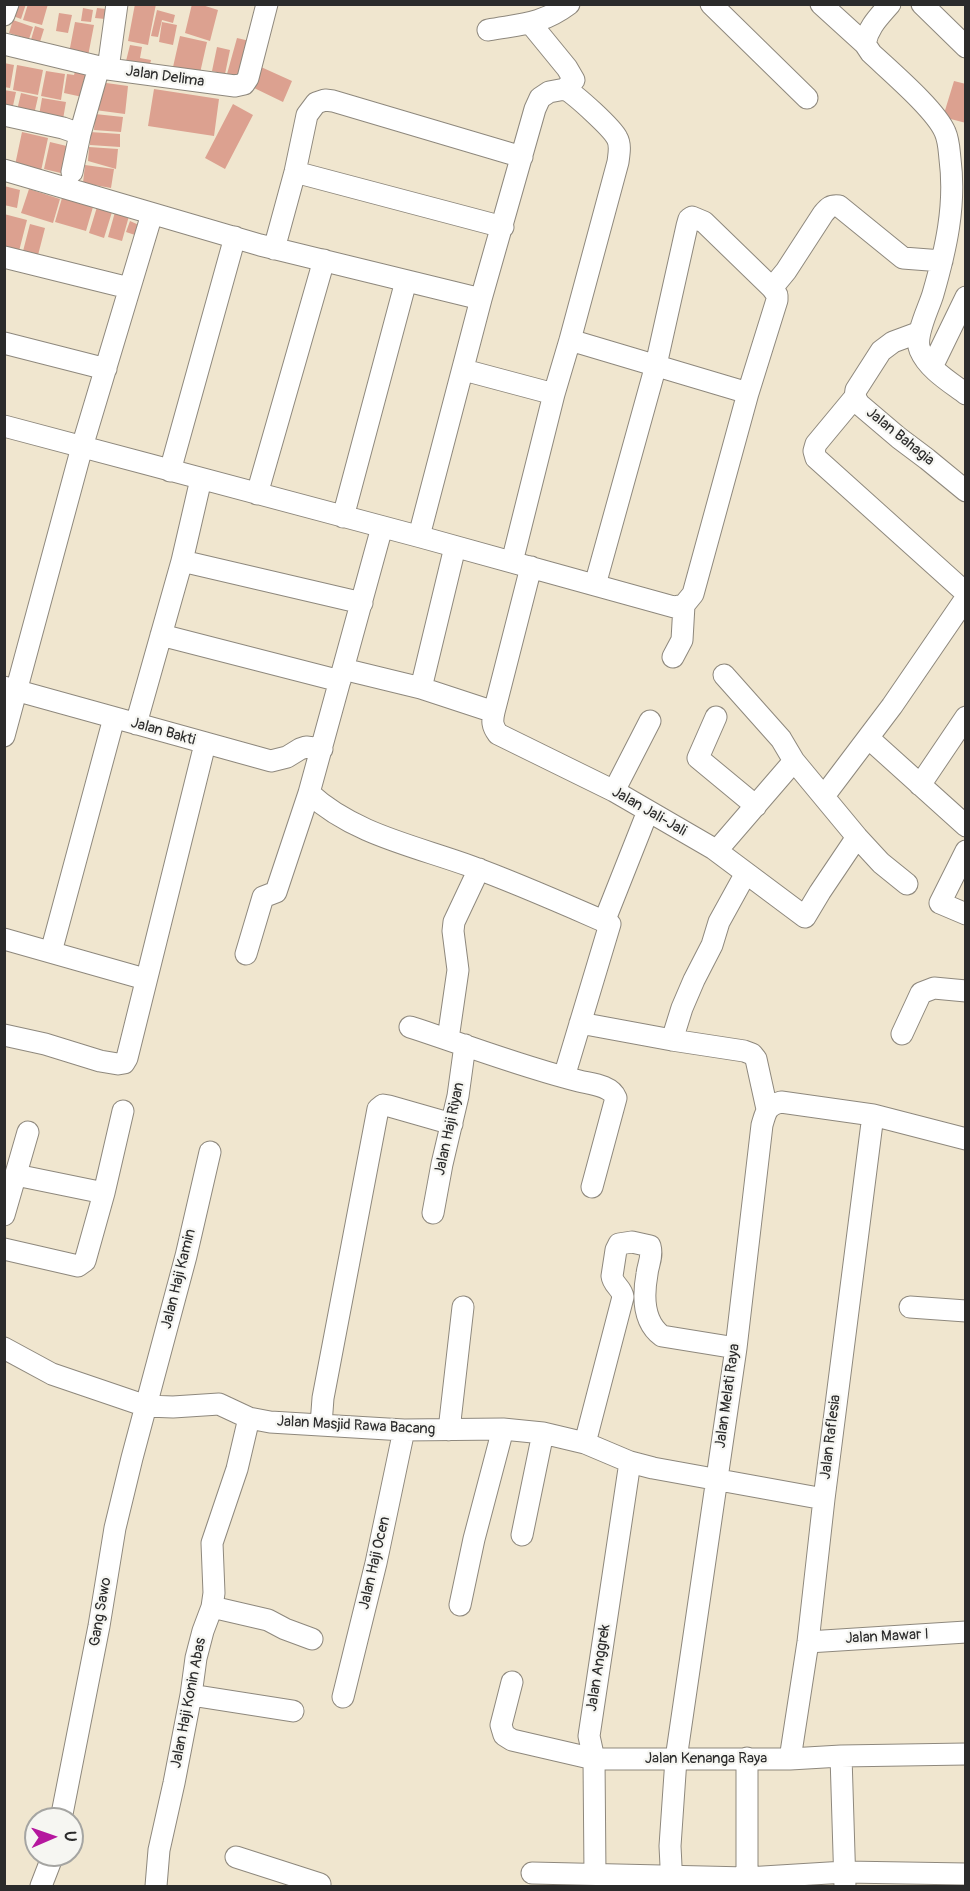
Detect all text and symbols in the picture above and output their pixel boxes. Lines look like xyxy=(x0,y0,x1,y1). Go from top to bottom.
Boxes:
street label: Jalan Delima xyxy=(125,63,205,91)
street label: Jalan Bahagia xyxy=(862,404,938,470)
street label: Jalan Bakti xyxy=(129,714,197,750)
street label: Jalan Jali-Jali xyxy=(608,783,690,841)
street label: Jalan Haji Riyan xyxy=(431,1081,469,1177)
street label: Jalan Haji Kamin xyxy=(158,1227,200,1331)
street label: Jalan Melati Raya xyxy=(712,1343,744,1449)
street label: Jalan Raflesia xyxy=(817,1394,845,1480)
street label: Jalan Masjid Rawa Bacang xyxy=(276,1413,436,1439)
street label: Jalan Haji Ocen xyxy=(356,1515,394,1611)
street label: Gang Sawo xyxy=(86,1576,116,1648)
street label: Jalan Anggrek xyxy=(583,1623,615,1713)
street label: Jalan Mawar I xyxy=(845,1626,929,1648)
street label: Jalan Haji Konin Abas xyxy=(168,1636,210,1770)
street label: Jalan Kenanga Raya xyxy=(645,1750,767,1768)
north arrow xyxy=(24,1807,84,1867)
text: U xyxy=(60,1831,80,1842)

